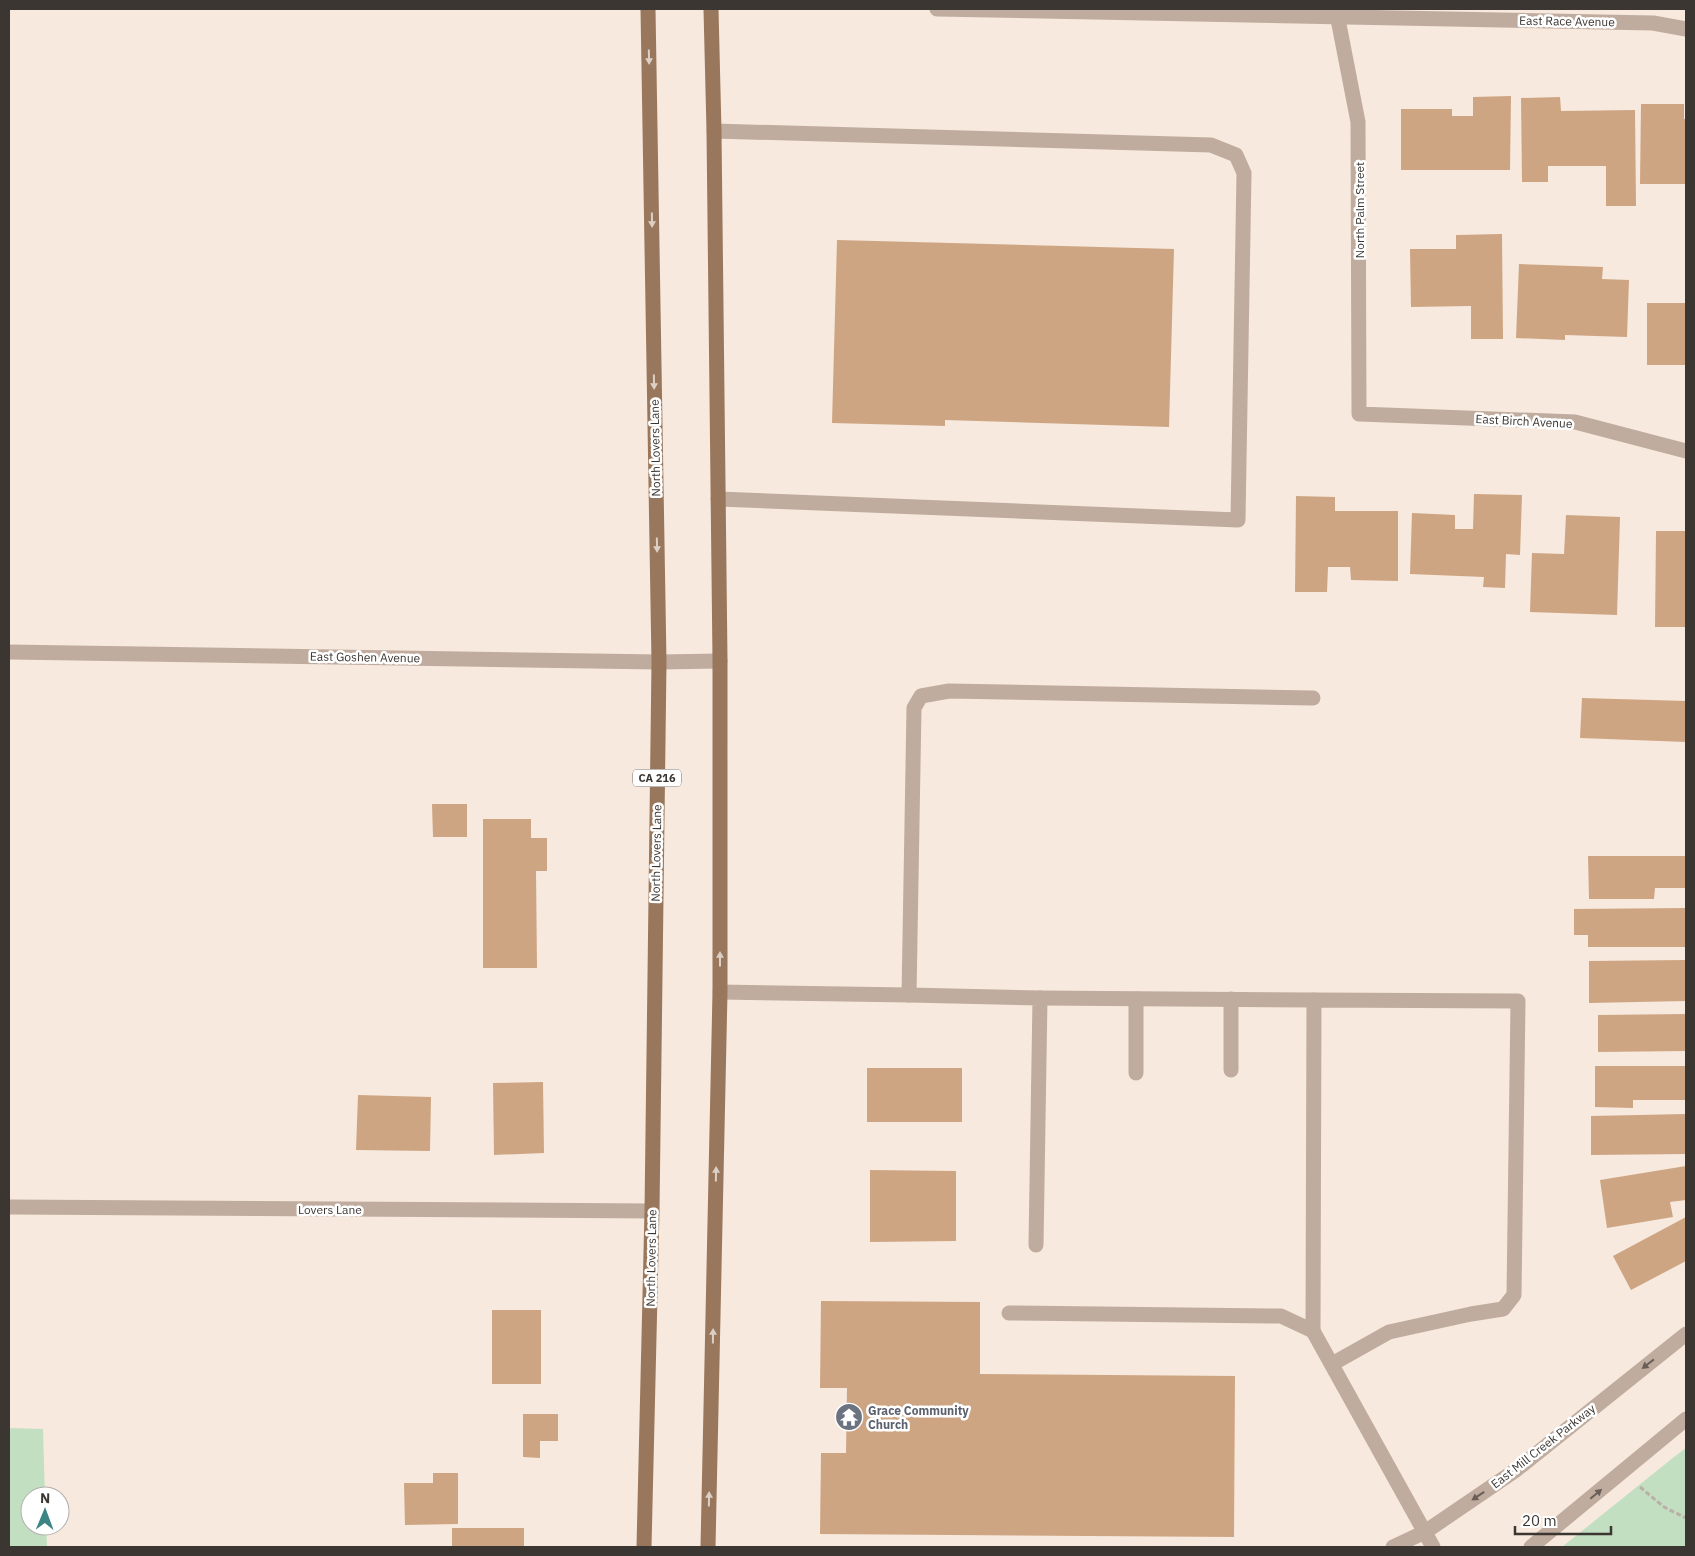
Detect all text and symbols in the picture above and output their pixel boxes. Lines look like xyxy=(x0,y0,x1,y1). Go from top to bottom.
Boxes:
street label: East Race Avenue xyxy=(1519,13,1615,29)
one-way arrow xyxy=(645,50,653,66)
street label: North Palm Street xyxy=(1352,162,1367,258)
one-way arrow xyxy=(648,212,656,228)
one-way arrow xyxy=(650,375,658,391)
street label: North Lovers Lane xyxy=(647,399,663,497)
street label: East Birch Avenue xyxy=(1475,411,1573,431)
one-way arrow xyxy=(653,537,661,553)
street label: East Goshen Avenue xyxy=(310,649,421,665)
road number: CA 216 xyxy=(633,770,681,786)
street label: North Lovers Lane xyxy=(648,804,664,902)
one-way arrow xyxy=(716,950,724,966)
one-way arrow xyxy=(712,1165,720,1181)
street label: Lovers Lane xyxy=(298,1202,362,1217)
street label: North Lovers Lane xyxy=(643,1209,659,1307)
one-way arrow xyxy=(709,1328,717,1344)
one-way arrow xyxy=(1642,1359,1655,1370)
street label: East Mill Creek Parkway xyxy=(1488,1401,1598,1491)
temple icon: Grace Community Church xyxy=(834,1402,864,1432)
place label: Grace Community Church xyxy=(868,1403,969,1432)
north arrow xyxy=(20,1486,70,1536)
one-way arrow xyxy=(1589,1488,1602,1499)
text: N xyxy=(40,1489,50,1507)
one-way arrow xyxy=(705,1490,713,1506)
one-way arrow xyxy=(1472,1491,1485,1501)
scale bar xyxy=(1515,1504,1611,1536)
text: 20 m xyxy=(1522,1511,1557,1530)

